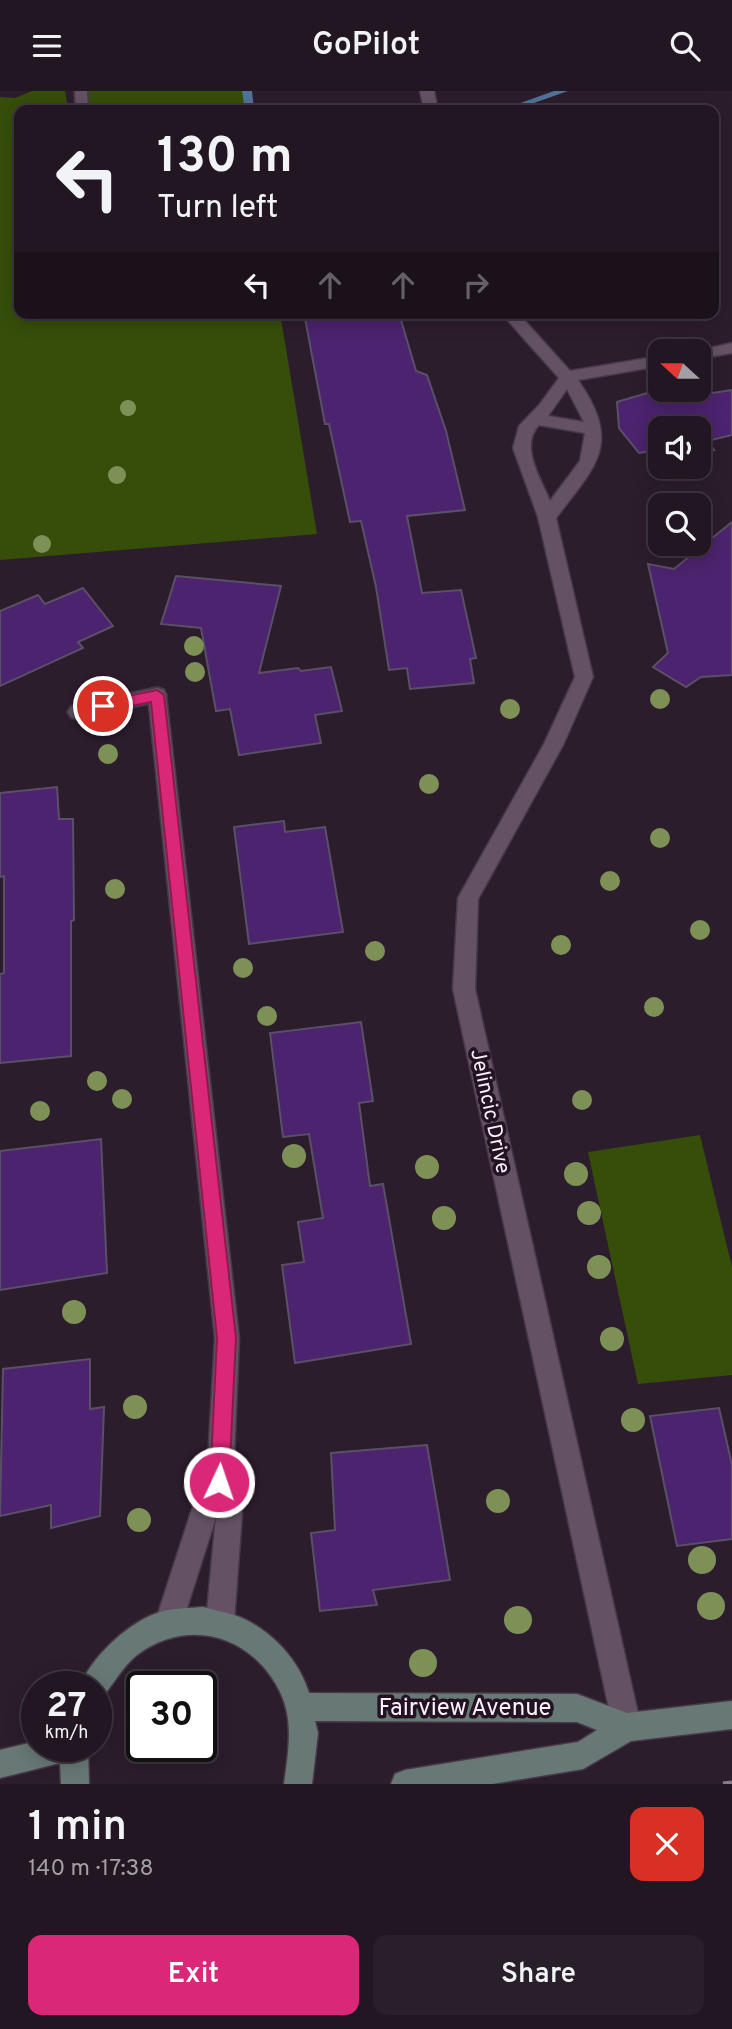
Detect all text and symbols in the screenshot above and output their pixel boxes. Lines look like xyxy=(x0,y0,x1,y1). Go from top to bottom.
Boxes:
text: GoPilot xyxy=(312,26,420,66)
icon: menu xyxy=(28,27,66,65)
icon: search xyxy=(666,27,704,65)
text: 130 m xyxy=(157,128,293,190)
icon: left xyxy=(42,133,133,224)
text: Turn left xyxy=(157,189,278,229)
icon: left xyxy=(238,266,276,304)
icon: ahead xyxy=(311,266,349,304)
icon: ahead xyxy=(384,266,422,304)
icon: right xyxy=(457,266,495,304)
north arrow xyxy=(648,339,710,403)
map controls xyxy=(648,339,711,556)
button: sound xyxy=(648,416,711,479)
button: search xyxy=(648,493,711,556)
pin xyxy=(73,676,133,736)
icon: arrive xyxy=(84,687,122,725)
street label: Jelincic Drive xyxy=(463,1047,516,1176)
position arrow xyxy=(182,1445,256,1519)
speed limit sign: 30 xyxy=(126,1671,217,1762)
text: 27 xyxy=(47,1685,86,1729)
street label: Fairview Avenue xyxy=(379,1694,551,1724)
text: km/h xyxy=(45,1722,88,1745)
text: 1 min xyxy=(28,1802,127,1855)
button: close xyxy=(630,1807,704,1881)
text: 140 m · 17:38 xyxy=(28,1855,154,1884)
button: Exit xyxy=(28,1935,359,2015)
button: Share xyxy=(373,1935,704,2015)

